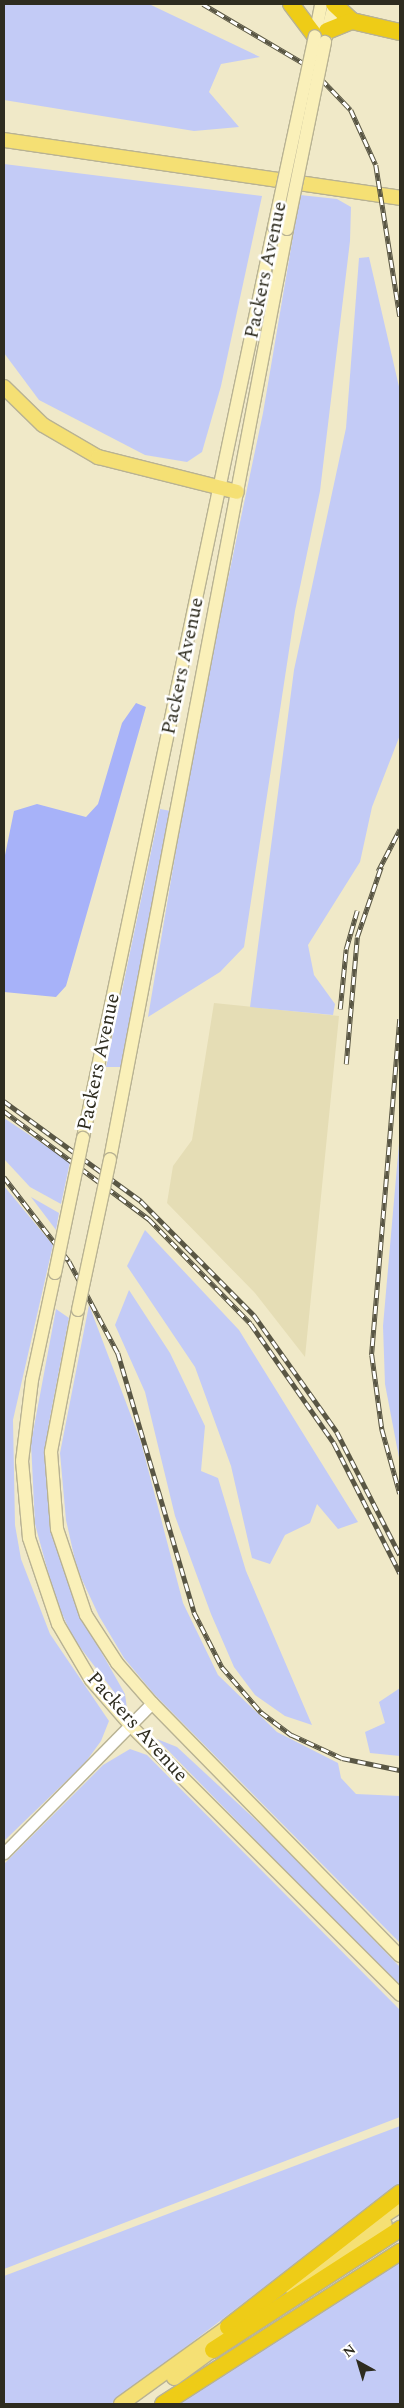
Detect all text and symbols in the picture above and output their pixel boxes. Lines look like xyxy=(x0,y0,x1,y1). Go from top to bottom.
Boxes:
street label: Packers Avenue xyxy=(240,199,292,341)
street label: Packers Avenue xyxy=(157,595,209,737)
street label: Packers Avenue xyxy=(73,991,125,1133)
street label: Packers Avenue xyxy=(81,1667,193,1787)
north arrow xyxy=(334,2338,384,2388)
text: N xyxy=(338,2339,360,2363)

